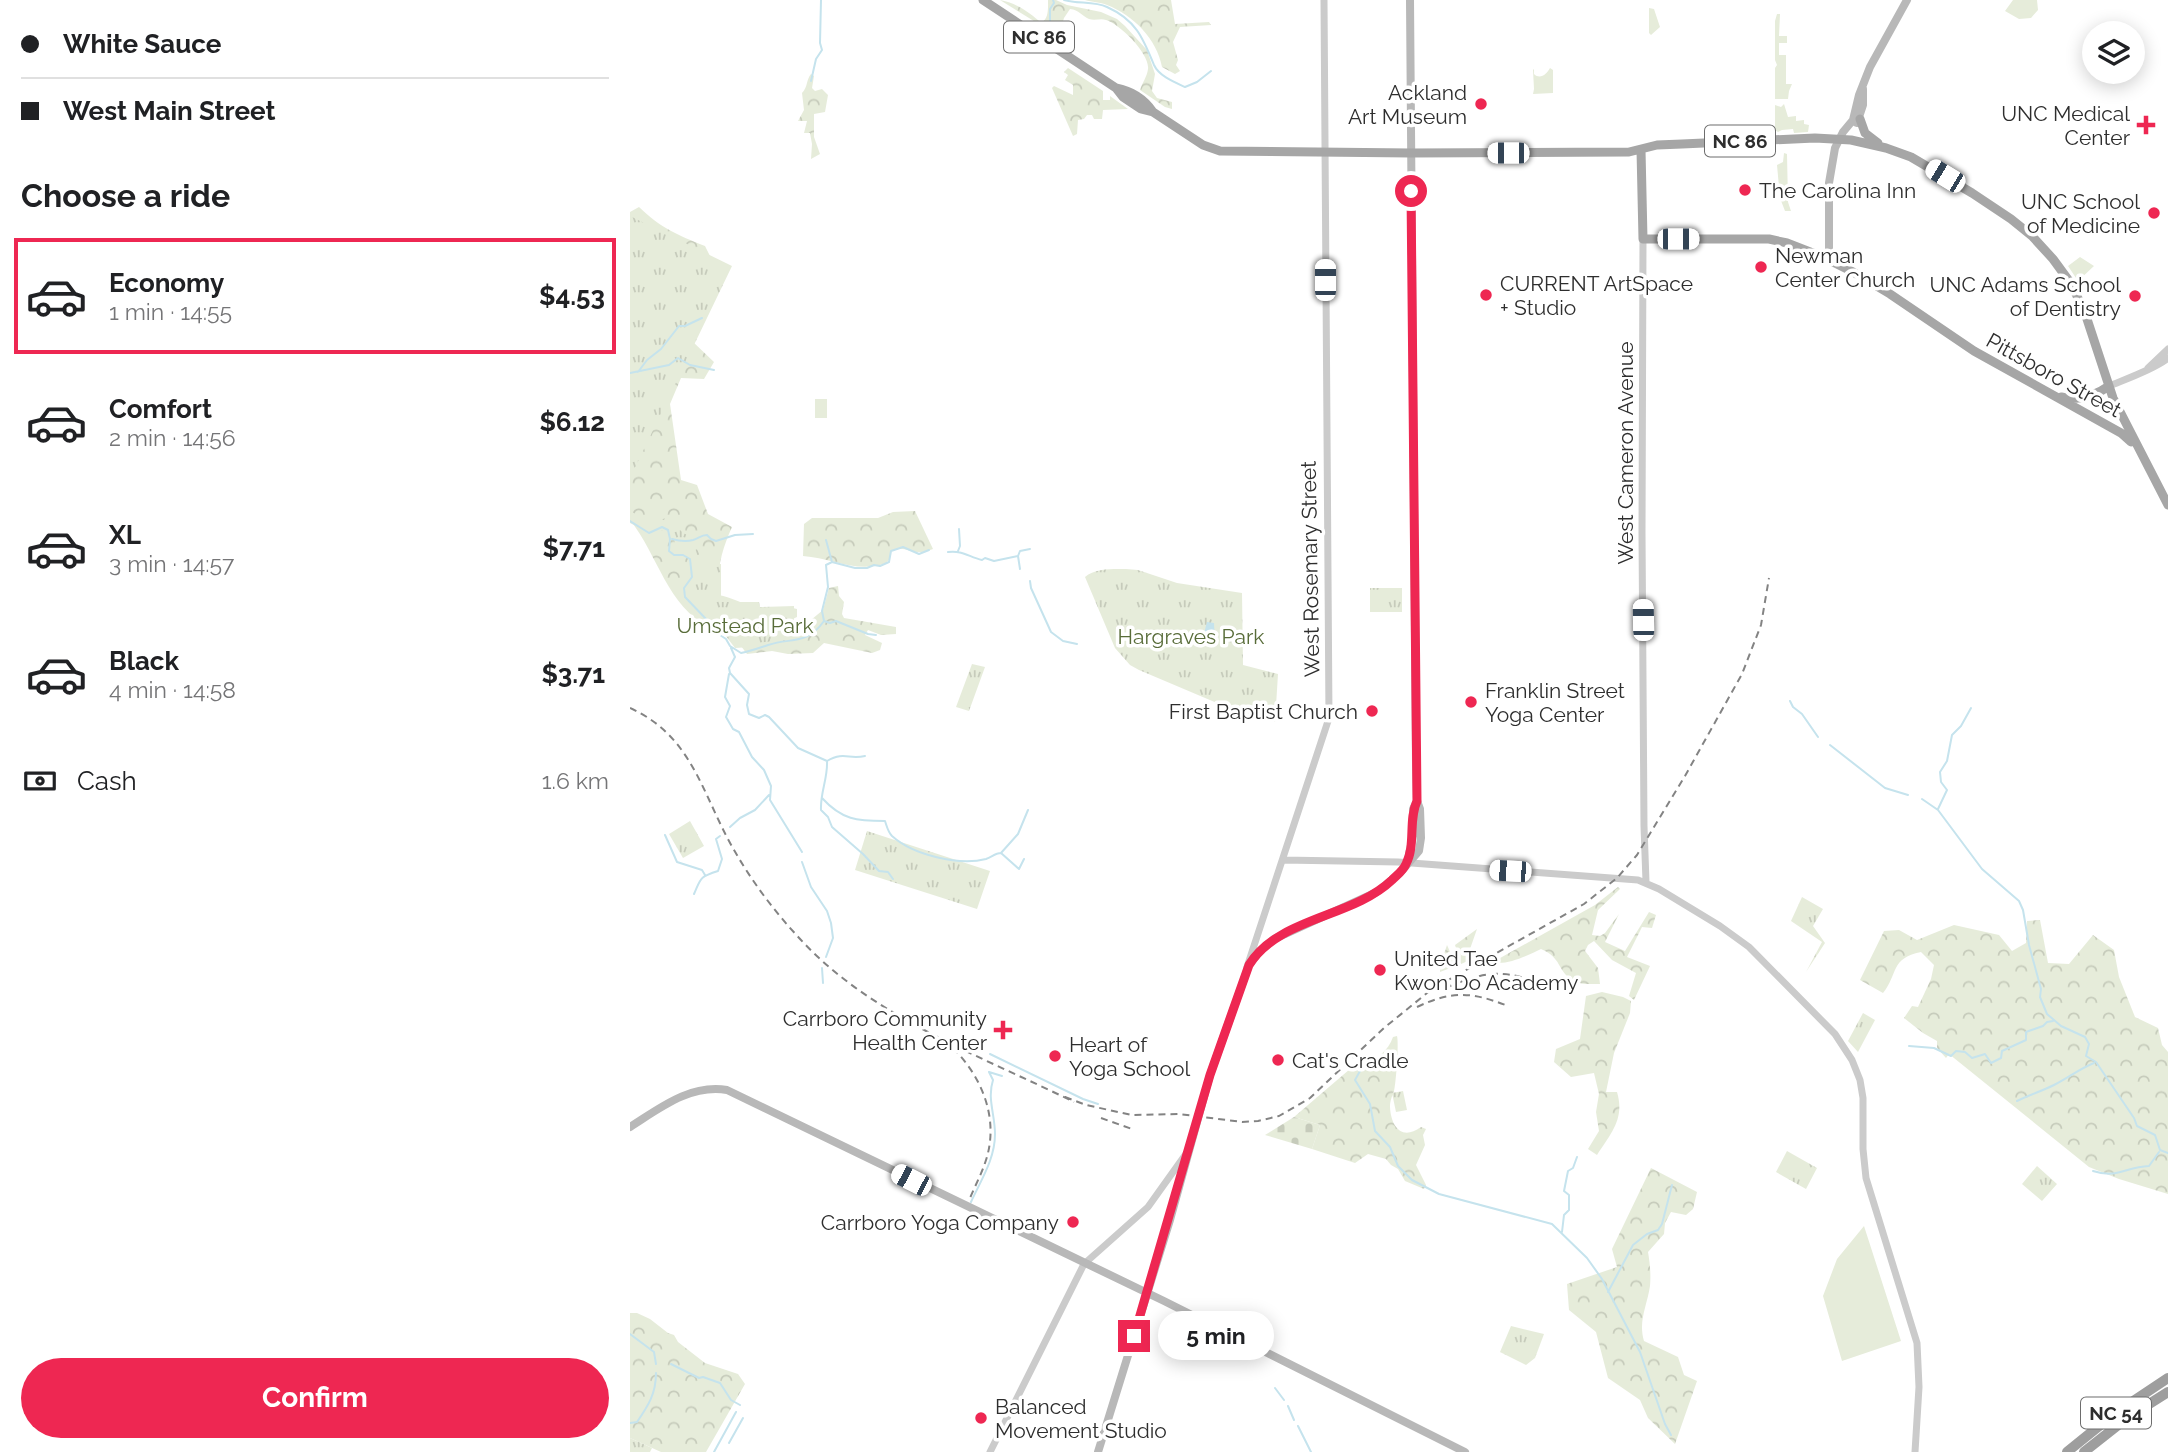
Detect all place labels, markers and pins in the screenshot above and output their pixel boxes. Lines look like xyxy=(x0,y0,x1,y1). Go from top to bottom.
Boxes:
place label: Ackland Art Museum xyxy=(1348,80,1467,129)
marker: Ackland Art Museum xyxy=(1473,96,1489,112)
place label: UNC Medical Center xyxy=(2001,101,2131,150)
marker: UNC Medical Center xyxy=(2136,115,2156,135)
place label: The Carolina Inn xyxy=(1759,178,1916,203)
marker: The Carolina Inn xyxy=(1737,182,1753,198)
place label: UNC School of Medicine xyxy=(2021,189,2140,238)
marker: UNC School of Medicine xyxy=(2146,205,2162,221)
place label: Newman Center Church xyxy=(1775,243,1915,292)
marker: Newman Center Church xyxy=(1753,259,1769,275)
place label: CURRENT ArtSpace + Studio xyxy=(1500,271,1693,320)
place label: UNC Adams School of Dentistry xyxy=(1929,272,2121,321)
marker: CURRENT ArtSpace + Studio xyxy=(1478,287,1494,303)
marker: UNC Adams School of Dentistry xyxy=(2127,288,2143,304)
place label: Franklin Street Yoga Center xyxy=(1485,678,1625,727)
marker: Franklin Street Yoga Center xyxy=(1463,694,1479,710)
place label: First Baptist Church xyxy=(1169,699,1358,724)
marker: First Baptist Church xyxy=(1364,703,1380,719)
place label: United Tae Kwon Do Academy xyxy=(1394,946,1578,995)
marker: United Tae Kwon Do Academy xyxy=(1372,962,1388,978)
place label: Carrboro Community Health Center xyxy=(783,1006,988,1055)
marker: Carrboro Community Health Center xyxy=(993,1020,1013,1040)
place label: Heart of Yoga School xyxy=(1069,1032,1191,1081)
marker: Heart of Yoga School xyxy=(1047,1048,1063,1064)
place label: Cat's Cradle xyxy=(1292,1048,1409,1073)
marker: Cat's Cradle xyxy=(1270,1052,1286,1068)
place label: Carrboro Yoga Company xyxy=(821,1210,1059,1235)
marker: Carrboro Yoga Company xyxy=(1065,1214,1081,1230)
place label: Balanced Movement Studio xyxy=(995,1394,1167,1443)
marker: Balanced Movement Studio xyxy=(973,1410,989,1426)

